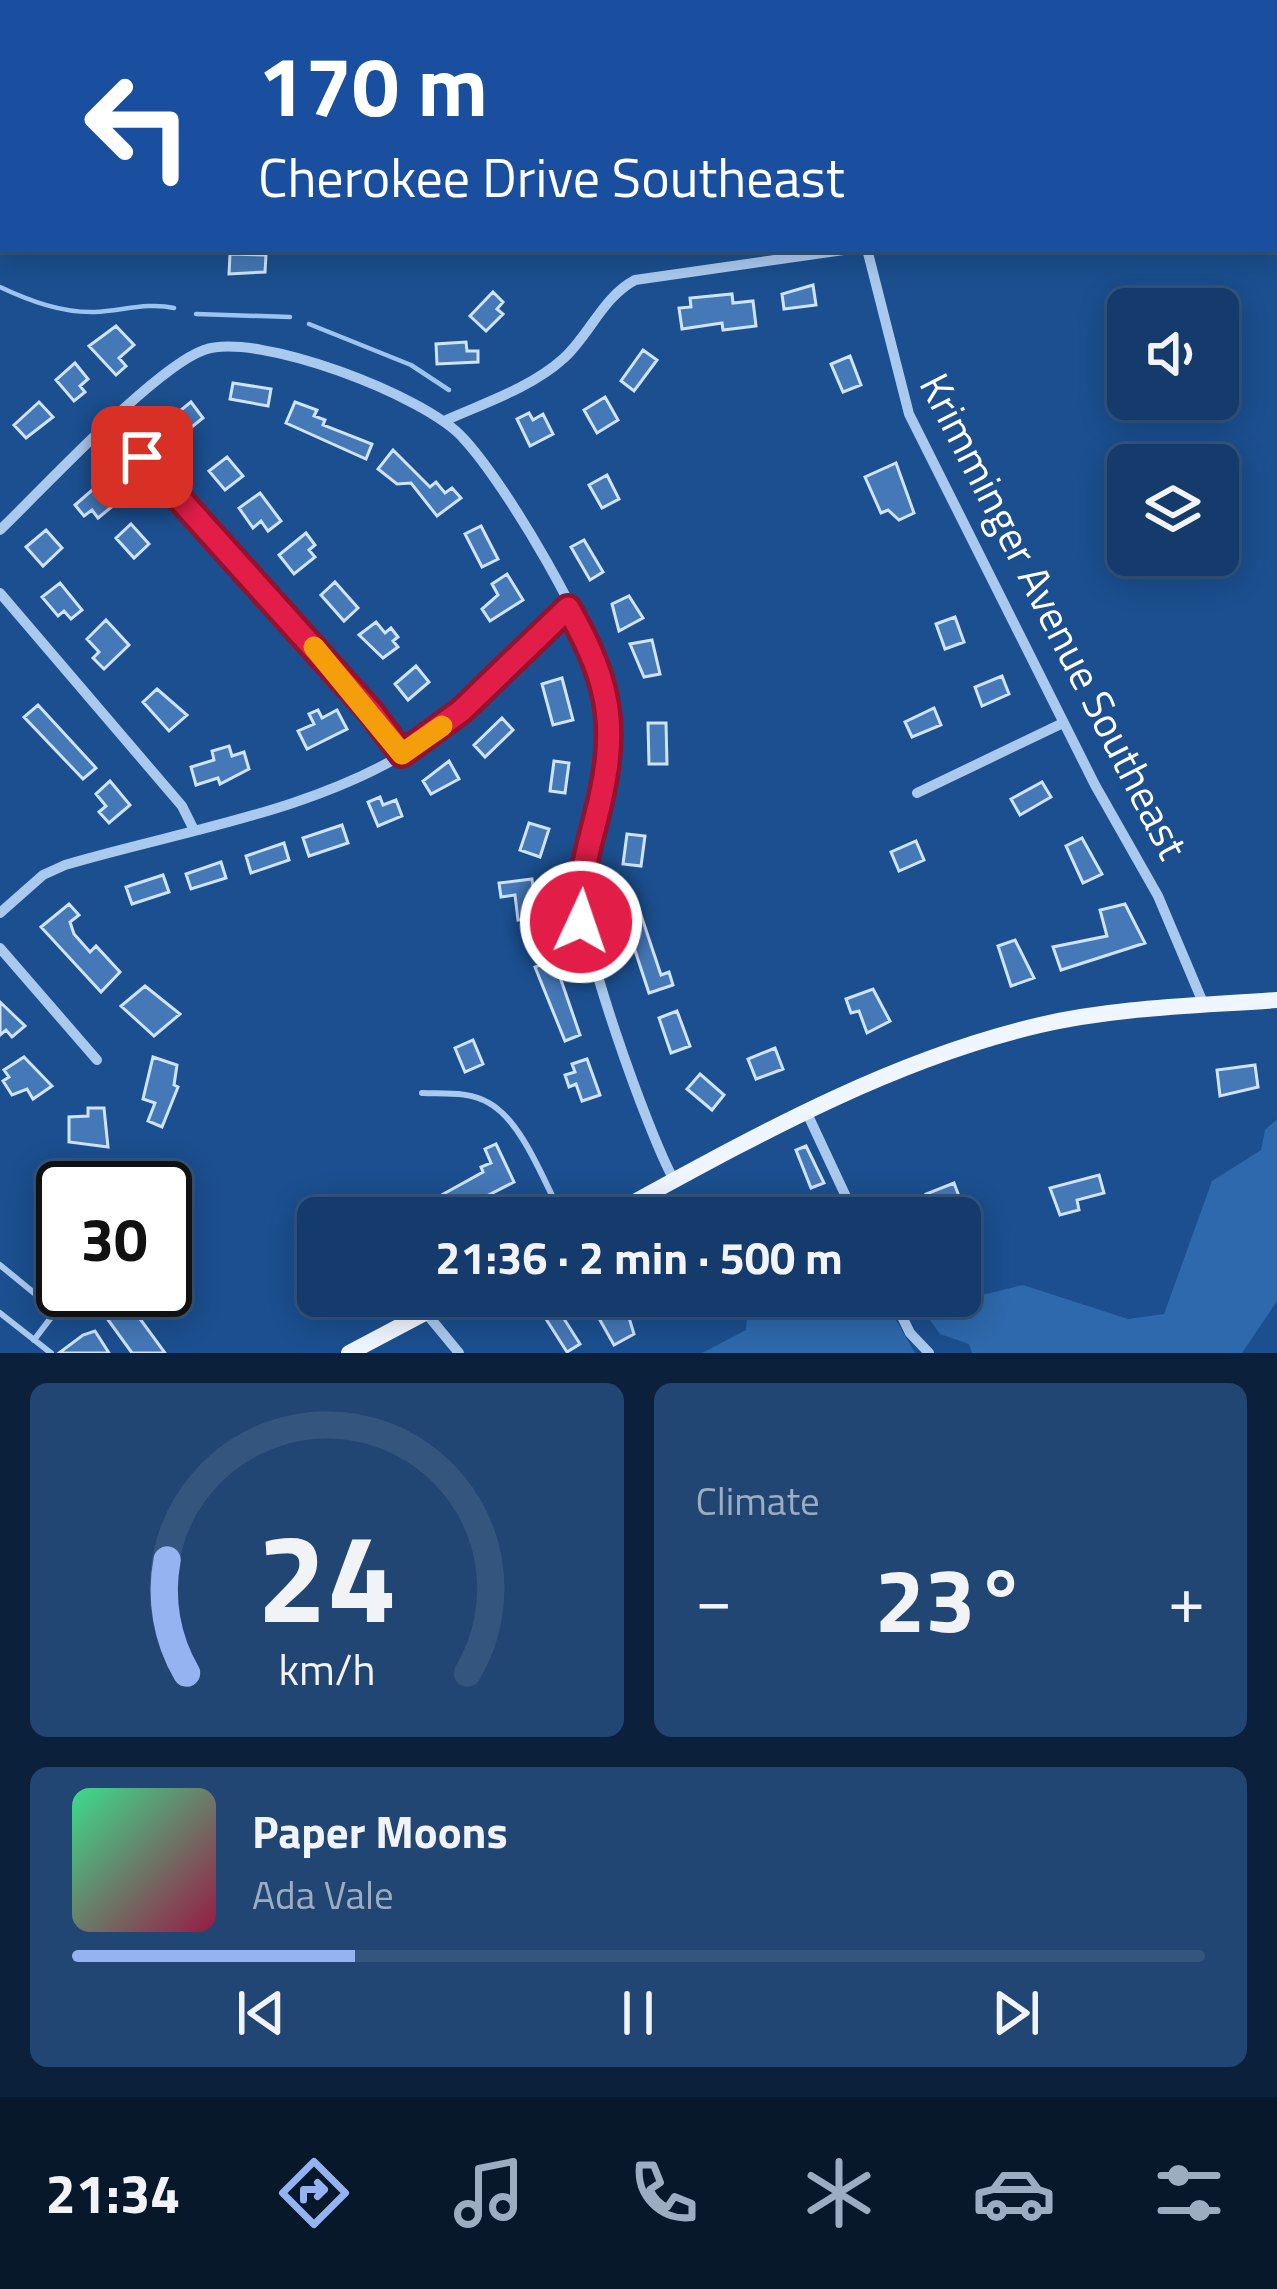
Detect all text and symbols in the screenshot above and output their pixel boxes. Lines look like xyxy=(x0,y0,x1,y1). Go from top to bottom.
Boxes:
text: 170 m xyxy=(258,21,488,149)
icon: left xyxy=(60,48,216,204)
text: Cherokee Drive Southeast xyxy=(258,136,845,218)
map controls xyxy=(1107,288,1239,576)
button: sound xyxy=(1107,288,1239,420)
street label: Krimminger Avenue Southeast xyxy=(904,361,1206,870)
pin xyxy=(91,406,193,508)
icon: arrive xyxy=(109,424,175,490)
button: layers xyxy=(1107,444,1239,576)
position arrow xyxy=(518,859,644,985)
speed limit sign: 30 xyxy=(36,1161,192,1317)
text: 21:36 · 2 min · 500 m xyxy=(435,1223,843,1291)
text: Climate xyxy=(696,1471,820,1530)
text: 24 xyxy=(257,1481,397,1670)
text: 23° xyxy=(875,1530,1026,1667)
text: − xyxy=(696,1548,732,1649)
text: + xyxy=(1168,1548,1205,1649)
text: km/h xyxy=(278,1636,375,1702)
text: Paper Moons xyxy=(252,1797,508,1865)
text: Ada Vale xyxy=(252,1865,394,1924)
icon: previous xyxy=(228,1980,294,2046)
icon: pause xyxy=(605,1980,671,2046)
icon: next xyxy=(983,1980,1049,2046)
icon: directions xyxy=(272,2151,356,2235)
icon: music xyxy=(447,2151,531,2235)
icon: phone xyxy=(622,2151,706,2235)
icon: climate xyxy=(797,2151,881,2235)
icon: car xyxy=(972,2151,1056,2235)
icon: filters xyxy=(1147,2151,1231,2235)
text: 21:34 xyxy=(46,2152,180,2234)

